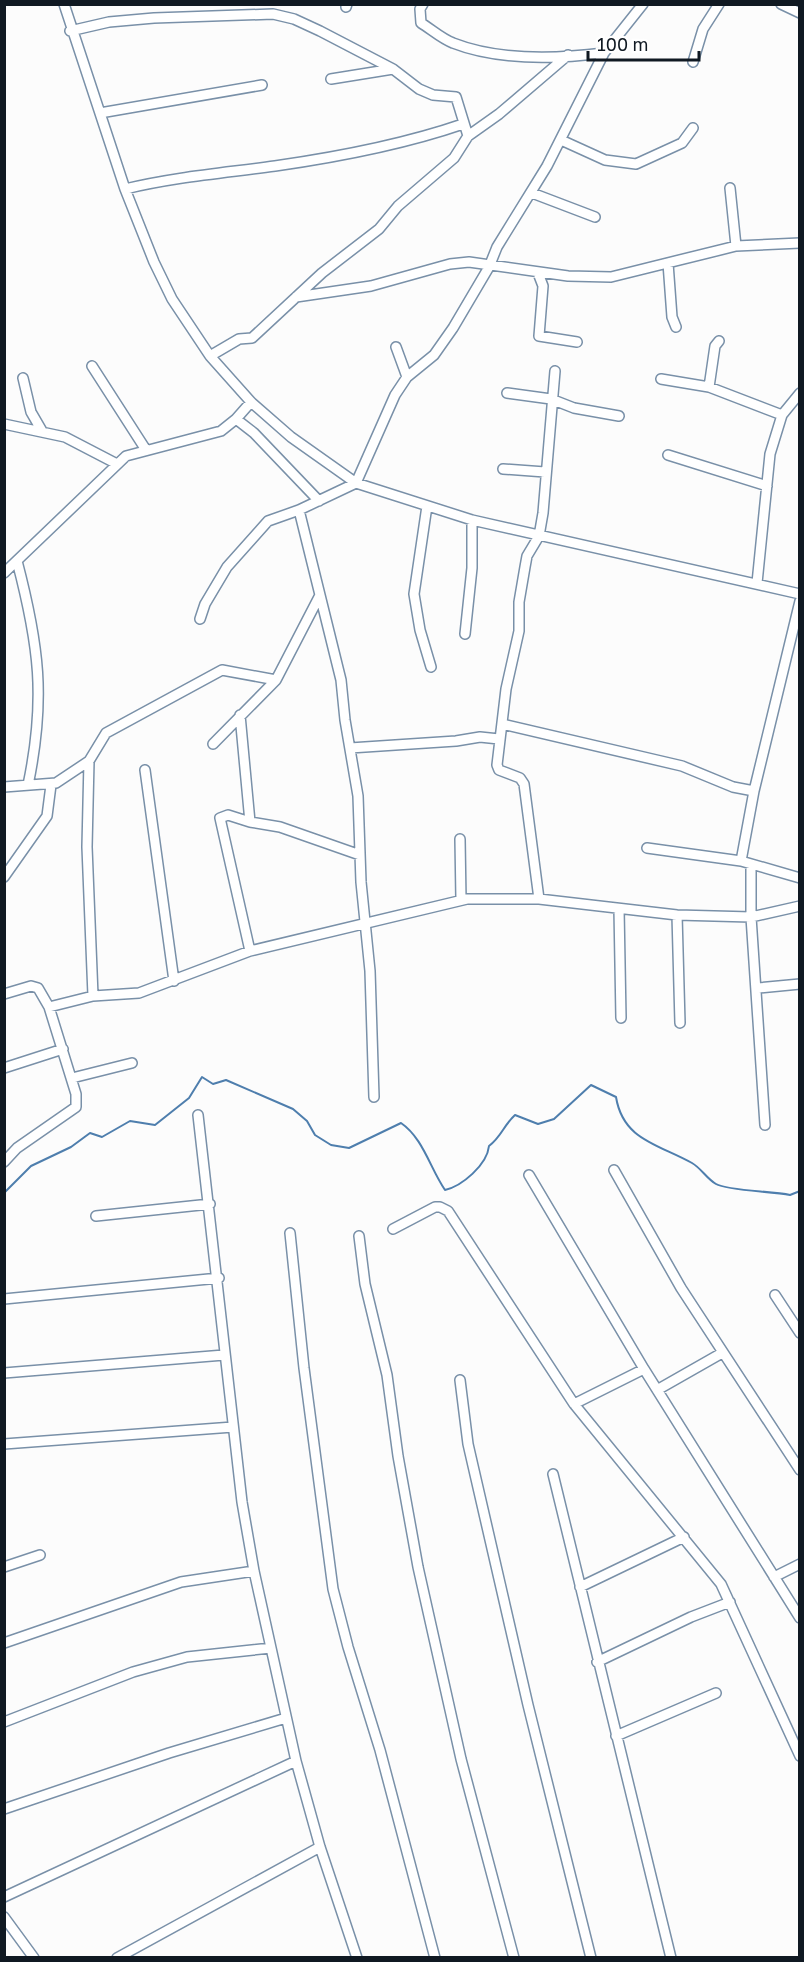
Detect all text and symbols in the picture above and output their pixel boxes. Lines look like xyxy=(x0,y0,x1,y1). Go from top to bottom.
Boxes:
scale bar xyxy=(588,24,699,62)
text: 100 m xyxy=(597,33,648,55)

